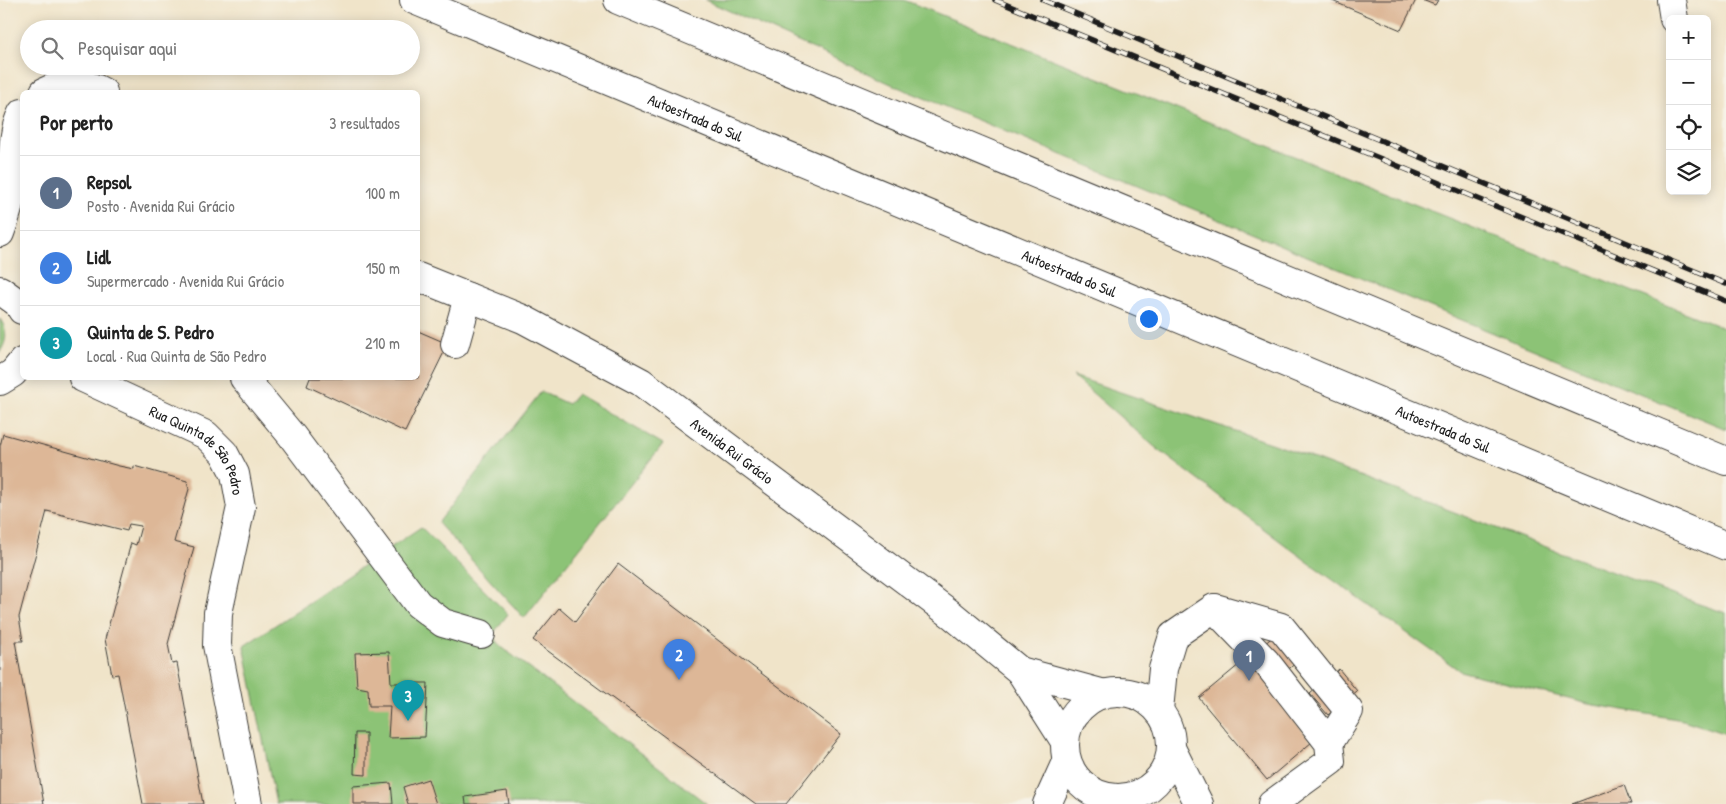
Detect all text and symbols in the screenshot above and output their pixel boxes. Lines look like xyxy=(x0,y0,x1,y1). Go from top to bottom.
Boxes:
map controls xyxy=(1666,15,1711,195)
button: + xyxy=(1666,15,1711,60)
search box xyxy=(20,20,420,75)
icon: search xyxy=(38,34,66,62)
text: Pesquisar aqui xyxy=(78,35,177,61)
button: − xyxy=(1666,60,1711,105)
street label: Autoestrada do Sul xyxy=(645,88,746,146)
button: locate xyxy=(1666,105,1711,150)
text: Por perto xyxy=(40,108,113,137)
text: 3 resultados xyxy=(329,112,400,134)
button: layers xyxy=(1666,150,1711,195)
text: Repsol xyxy=(87,169,131,195)
text: 1 xyxy=(53,182,59,204)
text: 100 m xyxy=(365,182,400,204)
text: Posto · Avenida Rui Grácio xyxy=(87,195,235,217)
text: Lidl xyxy=(87,244,111,270)
street label: Autoestrada do Sul xyxy=(1019,244,1120,302)
text: 2 xyxy=(52,257,60,279)
text: 150 m xyxy=(366,257,400,279)
text: Supermercado · Avenida Rui Grácio xyxy=(87,270,284,292)
your location xyxy=(1136,306,1162,332)
text: Quinta de S. Pedro xyxy=(87,319,214,345)
text: 3 xyxy=(52,332,60,354)
text: 210 m xyxy=(365,332,400,354)
text: Local · Rua Quinta de São Pedro xyxy=(87,345,266,367)
street label: Autoestrada do Sul xyxy=(1393,399,1494,457)
street label: Rua Quinta de São Pedro xyxy=(146,400,249,496)
street label: Avenida Rui Grácio xyxy=(687,413,778,488)
pin: 2 xyxy=(663,639,695,680)
pin: 1 xyxy=(1233,640,1265,681)
pin: 3 xyxy=(392,680,424,721)

